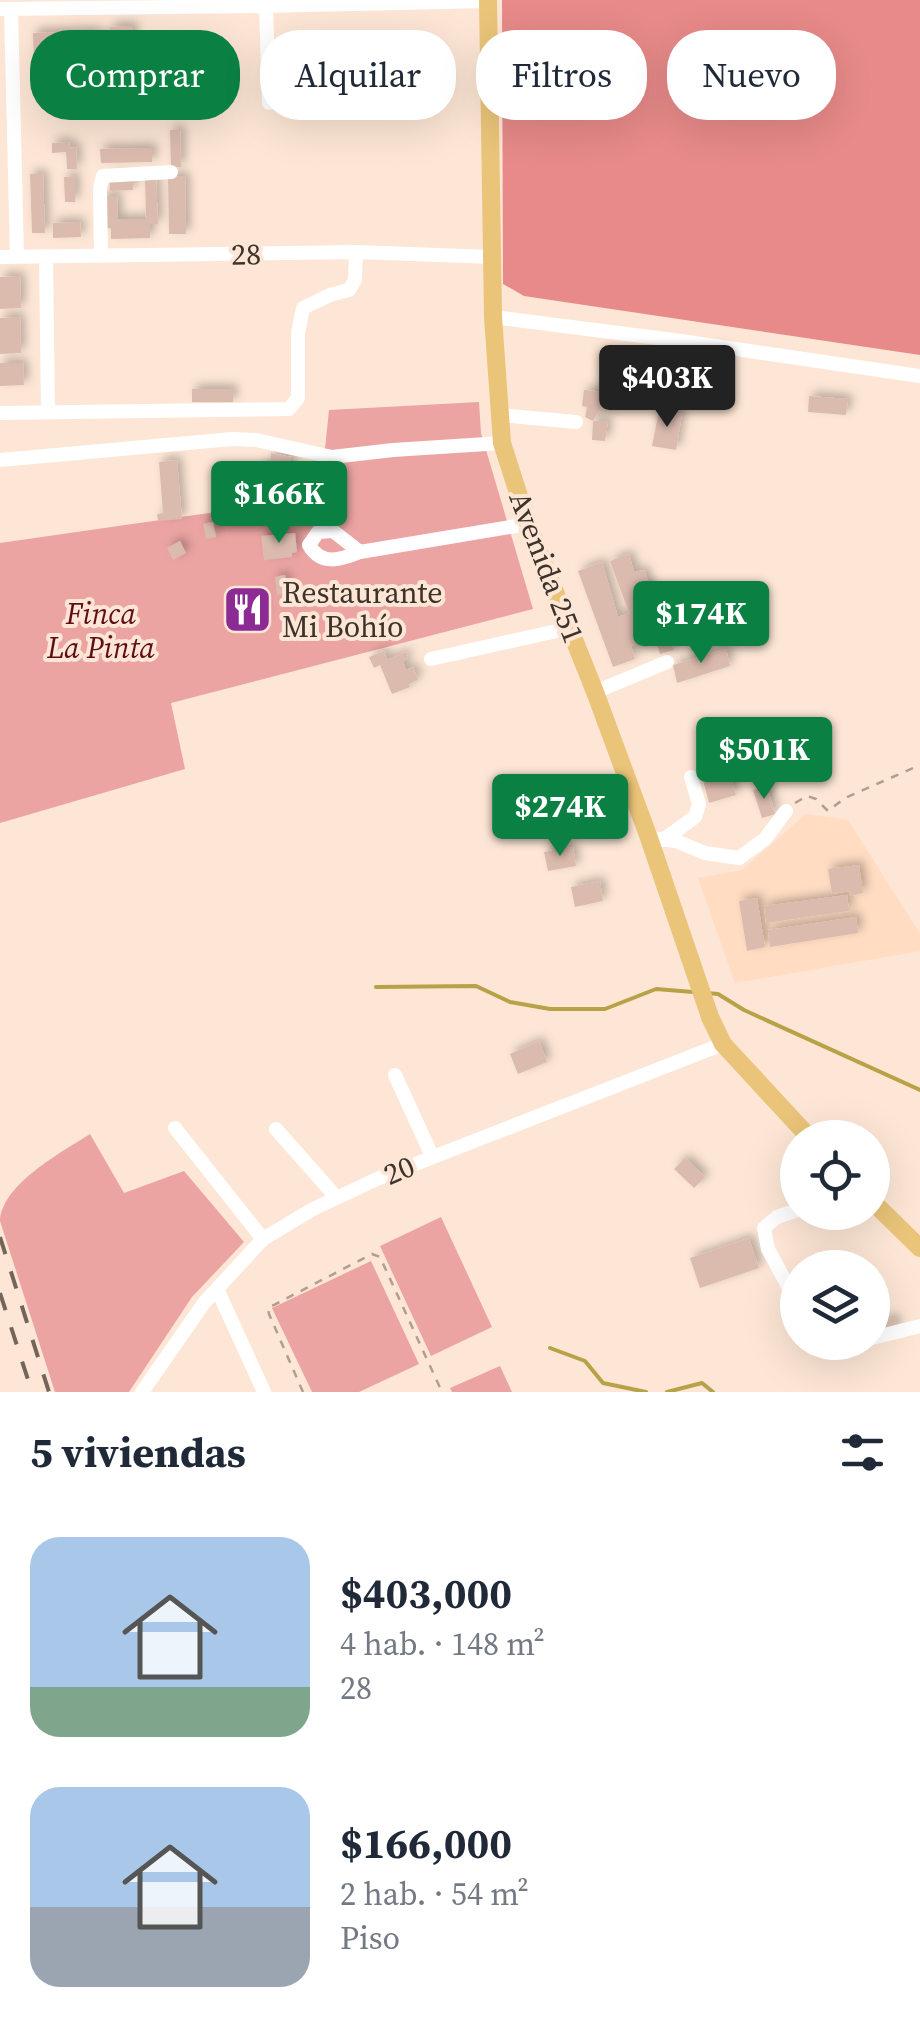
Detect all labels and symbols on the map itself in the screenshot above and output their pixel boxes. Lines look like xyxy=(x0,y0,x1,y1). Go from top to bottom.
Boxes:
street label: 28 xyxy=(231,233,261,275)
pin: $403K xyxy=(597,345,737,430)
pin: $166K xyxy=(209,461,349,546)
street label: Avenida 251 xyxy=(499,485,595,649)
place label: Restaurante Mi Bohío xyxy=(282,572,443,647)
pin: $174K xyxy=(631,581,771,666)
restaurant icon: Restaurante Mi Bohío xyxy=(221,583,273,635)
park label: Finca La Pinta xyxy=(46,593,155,668)
pin: $501K xyxy=(694,717,834,802)
pin: $274K xyxy=(490,774,630,859)
street label: 20 xyxy=(377,1145,421,1195)

